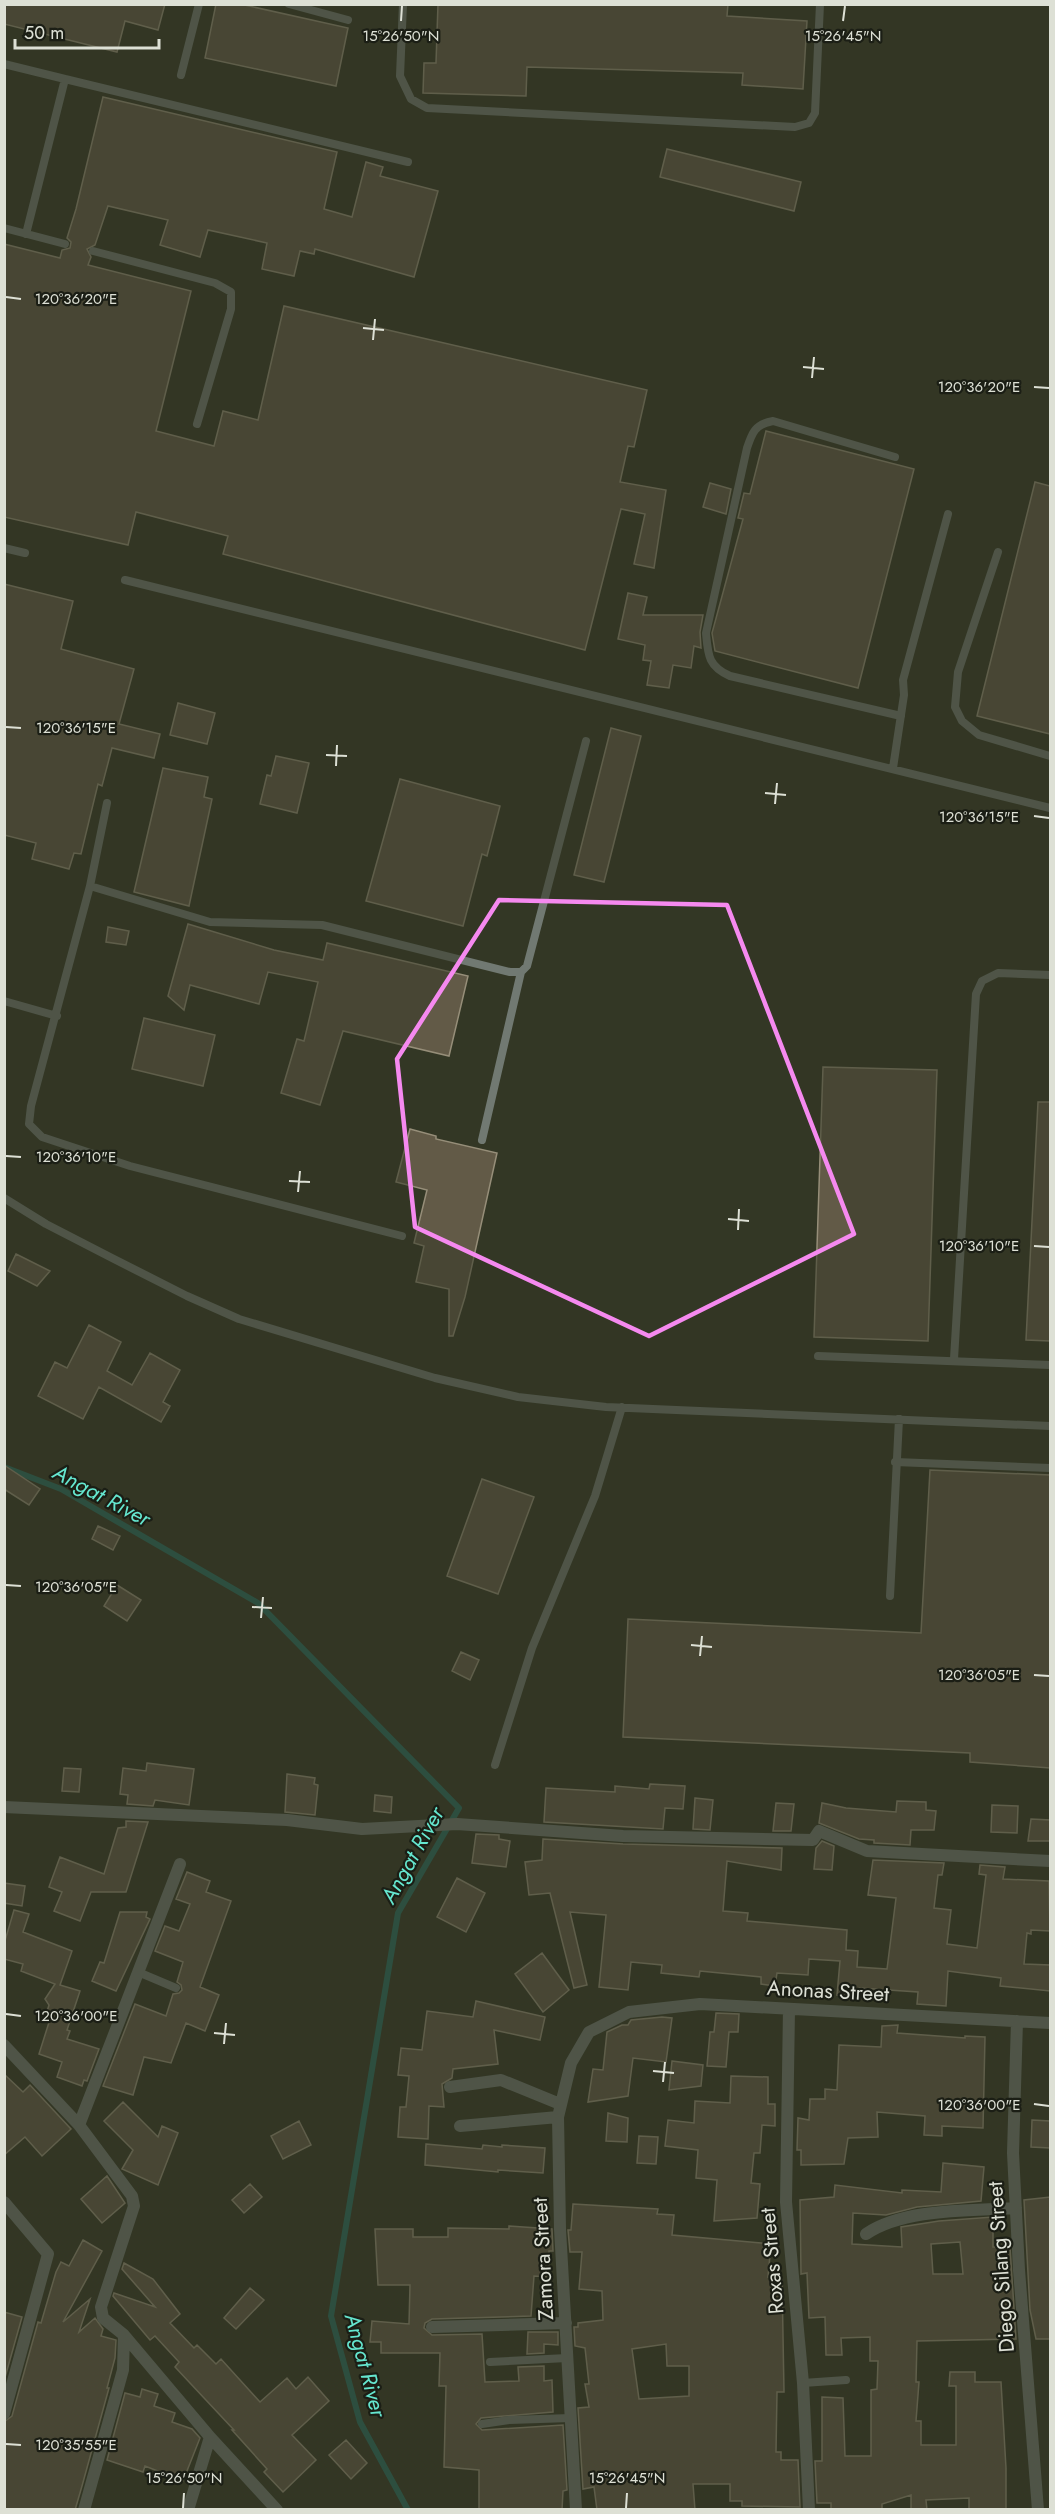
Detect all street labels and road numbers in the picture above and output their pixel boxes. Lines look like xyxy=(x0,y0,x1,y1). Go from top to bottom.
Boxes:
street label: Anonas Street xyxy=(766,1973,890,2009)
street label: Diego Silang Street xyxy=(980,2180,1022,2354)
street label: Zamora Street xyxy=(525,2197,561,2321)
street label: Roxas Street xyxy=(752,2207,792,2315)

